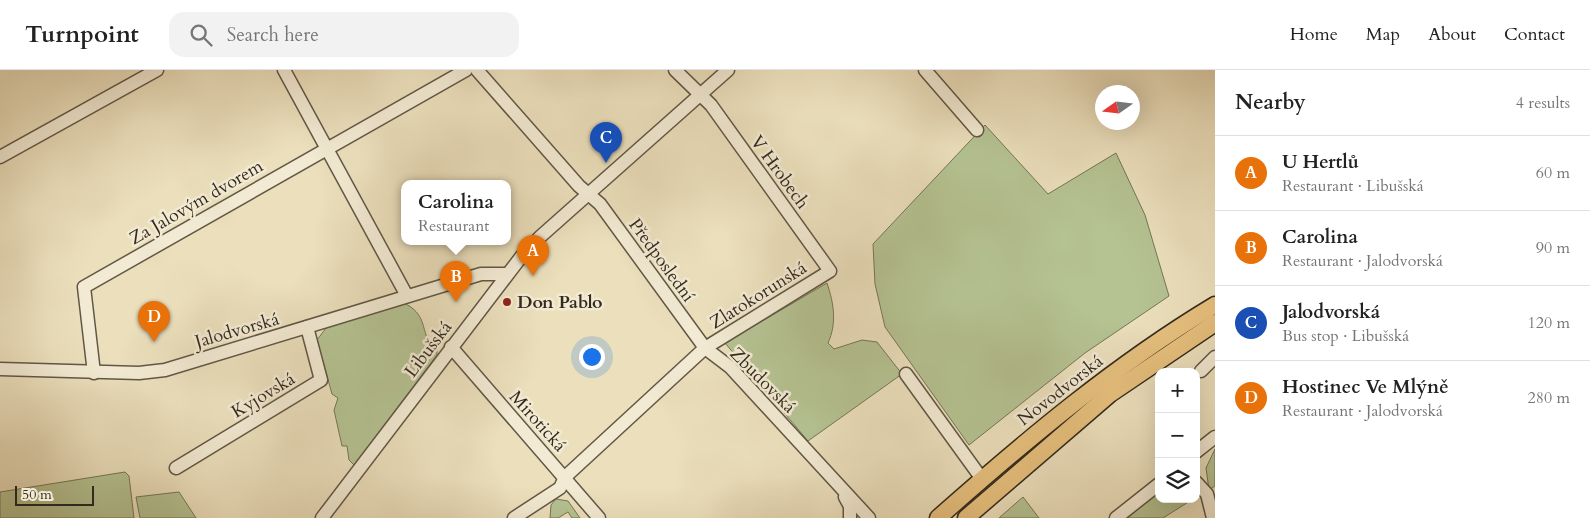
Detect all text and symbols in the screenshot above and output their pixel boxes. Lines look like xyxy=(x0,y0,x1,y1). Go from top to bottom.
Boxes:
search box xyxy=(169,12,519,57)
text: Turnpoint xyxy=(25,18,139,51)
icon: search xyxy=(187,21,215,49)
text: Search here xyxy=(227,22,319,48)
text: Home xyxy=(1290,22,1338,47)
text: Map xyxy=(1366,22,1400,47)
text: About xyxy=(1428,22,1476,47)
text: Contact xyxy=(1504,22,1565,47)
north arrow xyxy=(1095,85,1140,130)
text: Nearby xyxy=(1235,88,1306,117)
text: 4 results xyxy=(1516,92,1570,114)
pin: C xyxy=(590,122,622,163)
street label: V Hrobech xyxy=(744,130,815,214)
text: U Hertlů xyxy=(1282,149,1359,175)
street label: Za Jalovým dvorem xyxy=(125,154,268,251)
text: A xyxy=(1245,162,1257,184)
text: 60 m xyxy=(1536,162,1570,184)
text: Restaurant · Libušská xyxy=(1282,175,1424,197)
popup xyxy=(401,180,511,245)
text: Carolina xyxy=(418,189,494,215)
street label: Předposlední xyxy=(623,213,700,307)
text: Restaurant xyxy=(418,215,489,237)
text: Carolina xyxy=(1282,224,1358,250)
pin: A xyxy=(517,235,549,276)
text: B xyxy=(1245,237,1257,259)
text: 90 m xyxy=(1536,237,1570,259)
text: Restaurant · Jalodvorská xyxy=(1282,250,1443,272)
street label: Zlatokorunská xyxy=(705,256,812,335)
pin: B xyxy=(440,261,472,302)
place label: Don Pablo xyxy=(517,290,603,315)
marker: Don Pablo xyxy=(501,296,513,308)
text: Jalodvorská xyxy=(1282,299,1380,325)
pin: D xyxy=(138,301,170,342)
street label: Jalodvorská xyxy=(189,306,282,355)
text: C xyxy=(1245,312,1257,334)
text: 120 m xyxy=(1528,312,1570,334)
street label: Libušská xyxy=(399,316,458,383)
text: Bus stop · Libušská xyxy=(1282,325,1409,347)
street label: Zbudovská xyxy=(724,342,801,419)
your location xyxy=(579,344,605,370)
street label: Novodvorská xyxy=(1012,349,1108,432)
street label: Kyjovská xyxy=(227,367,300,424)
map controls xyxy=(1155,368,1200,503)
button: + xyxy=(1155,368,1200,413)
text: Hostinec Ve Mlýně xyxy=(1282,374,1449,400)
street label: Mirotická xyxy=(503,385,572,458)
text: D xyxy=(1244,387,1258,409)
text: 280 m xyxy=(1528,387,1570,409)
text: Restaurant · Jalodvorská xyxy=(1282,400,1443,422)
button: − xyxy=(1155,413,1200,458)
button: layers xyxy=(1155,458,1200,503)
scale bar xyxy=(15,483,94,506)
text: 50 m xyxy=(22,485,52,504)

